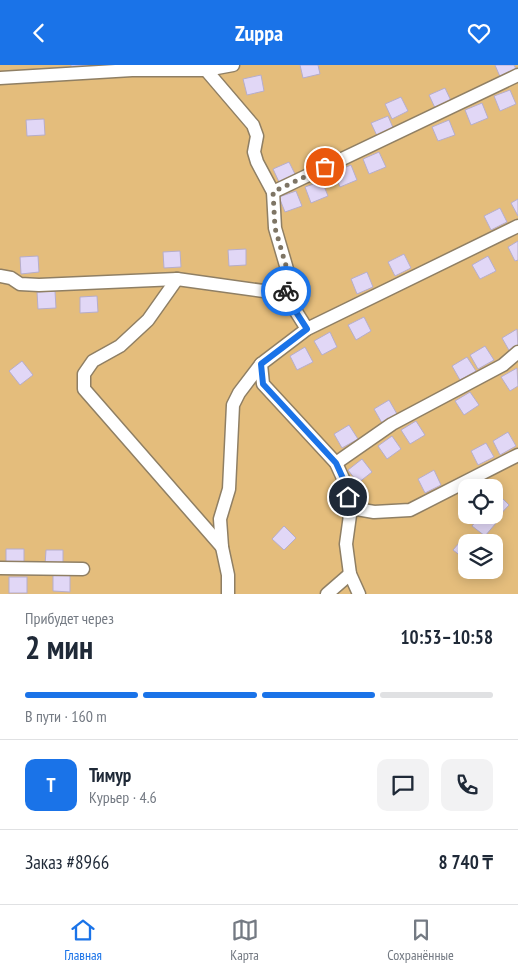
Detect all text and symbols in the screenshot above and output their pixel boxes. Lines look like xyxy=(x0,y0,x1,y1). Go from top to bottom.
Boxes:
icon: back xyxy=(25,19,53,47)
text: Zuppa xyxy=(235,19,283,47)
icon: heart xyxy=(465,19,493,47)
pin xyxy=(304,146,346,188)
icon: bag xyxy=(311,153,339,181)
courier xyxy=(261,266,311,316)
icon: bike xyxy=(272,277,300,305)
pin xyxy=(327,476,369,518)
map controls xyxy=(458,479,503,579)
button: locate xyxy=(458,479,503,524)
icon: home xyxy=(334,483,362,511)
button: layers xyxy=(458,534,503,579)
text: Прибудет через xyxy=(25,608,114,628)
text: 10:53–10:58 xyxy=(400,625,493,649)
text: 2 мин xyxy=(25,626,93,668)
text: В пути · 160 m xyxy=(25,706,107,726)
button: chat xyxy=(377,759,429,811)
button: phone xyxy=(441,759,493,811)
text: Тимур xyxy=(89,763,131,787)
text: Т xyxy=(46,773,56,797)
text: Курьер · 4.6 xyxy=(89,787,157,807)
text: Заказ #8966 xyxy=(25,850,109,874)
text: 8 740 ₸ xyxy=(439,850,493,874)
tab: Главная xyxy=(64,916,102,964)
tab: Карта xyxy=(230,916,259,964)
tab: Сохранённые xyxy=(387,916,454,964)

